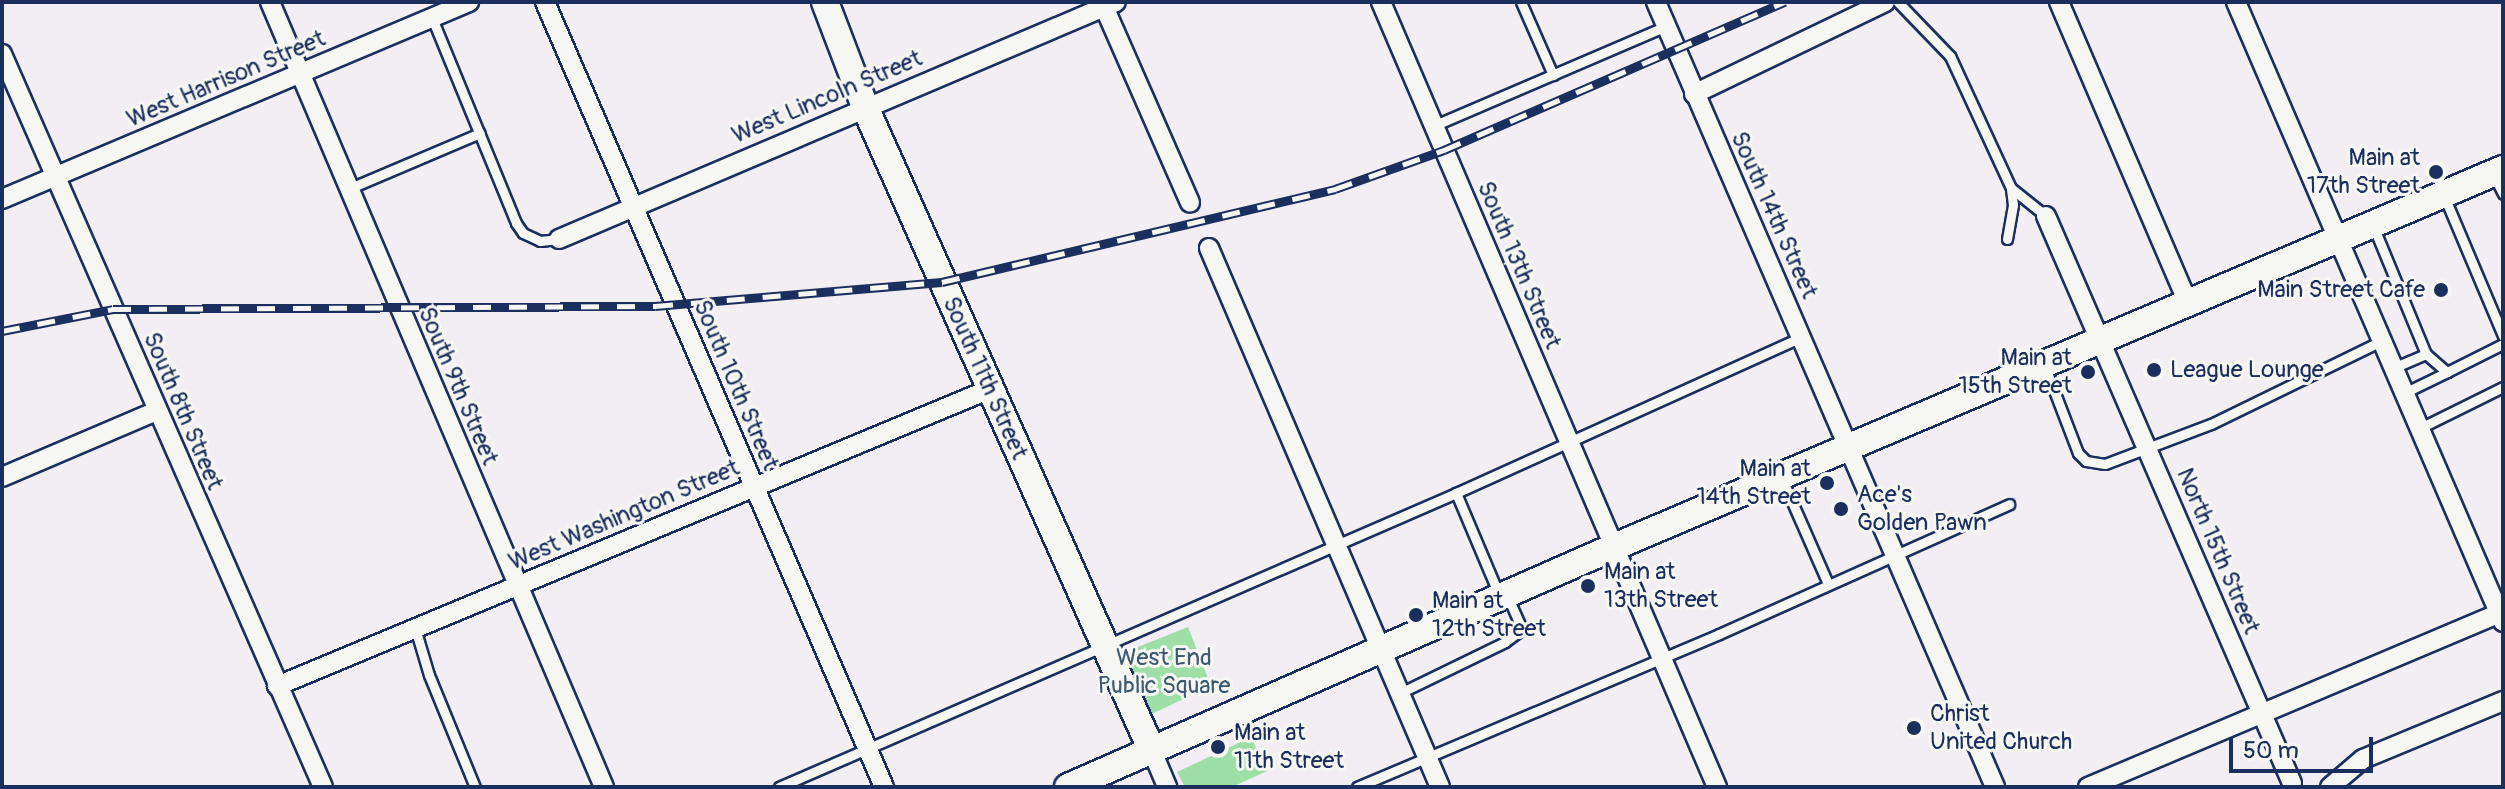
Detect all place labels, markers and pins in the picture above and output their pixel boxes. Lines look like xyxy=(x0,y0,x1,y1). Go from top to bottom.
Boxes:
place label: Main at 17th Street xyxy=(2307,144,2420,200)
marker: Main at 17th Street xyxy=(2427,163,2445,181)
place label: Main Street Cafe xyxy=(2257,276,2425,304)
marker: Main Street Cafe xyxy=(2432,281,2450,299)
place label: Main at 15th Street xyxy=(1958,344,2072,400)
place label: League Lounge xyxy=(2170,356,2324,384)
marker: League Lounge xyxy=(2145,361,2163,379)
marker: Main at 15th Street xyxy=(2079,363,2097,381)
place label: Main at 14th Street xyxy=(1696,455,1811,511)
marker: Main at 14th Street xyxy=(1818,474,1836,492)
place label: Ace's Golden Pawn xyxy=(1857,481,1987,537)
marker: Ace's Golden Pawn xyxy=(1832,500,1850,518)
place label: Main at 13th Street xyxy=(1604,558,1718,614)
marker: Main at 13th Street xyxy=(1579,577,1597,595)
place label: Main at 12th Street xyxy=(1432,587,1546,643)
marker: Main at 12th Street xyxy=(1407,606,1425,624)
place label: Christ United Church xyxy=(1930,700,2072,756)
place label: Main at 11th Street xyxy=(1234,719,1344,775)
marker: Christ United Church xyxy=(1905,719,1923,737)
marker: Main at 11th Street xyxy=(1209,738,1227,756)

